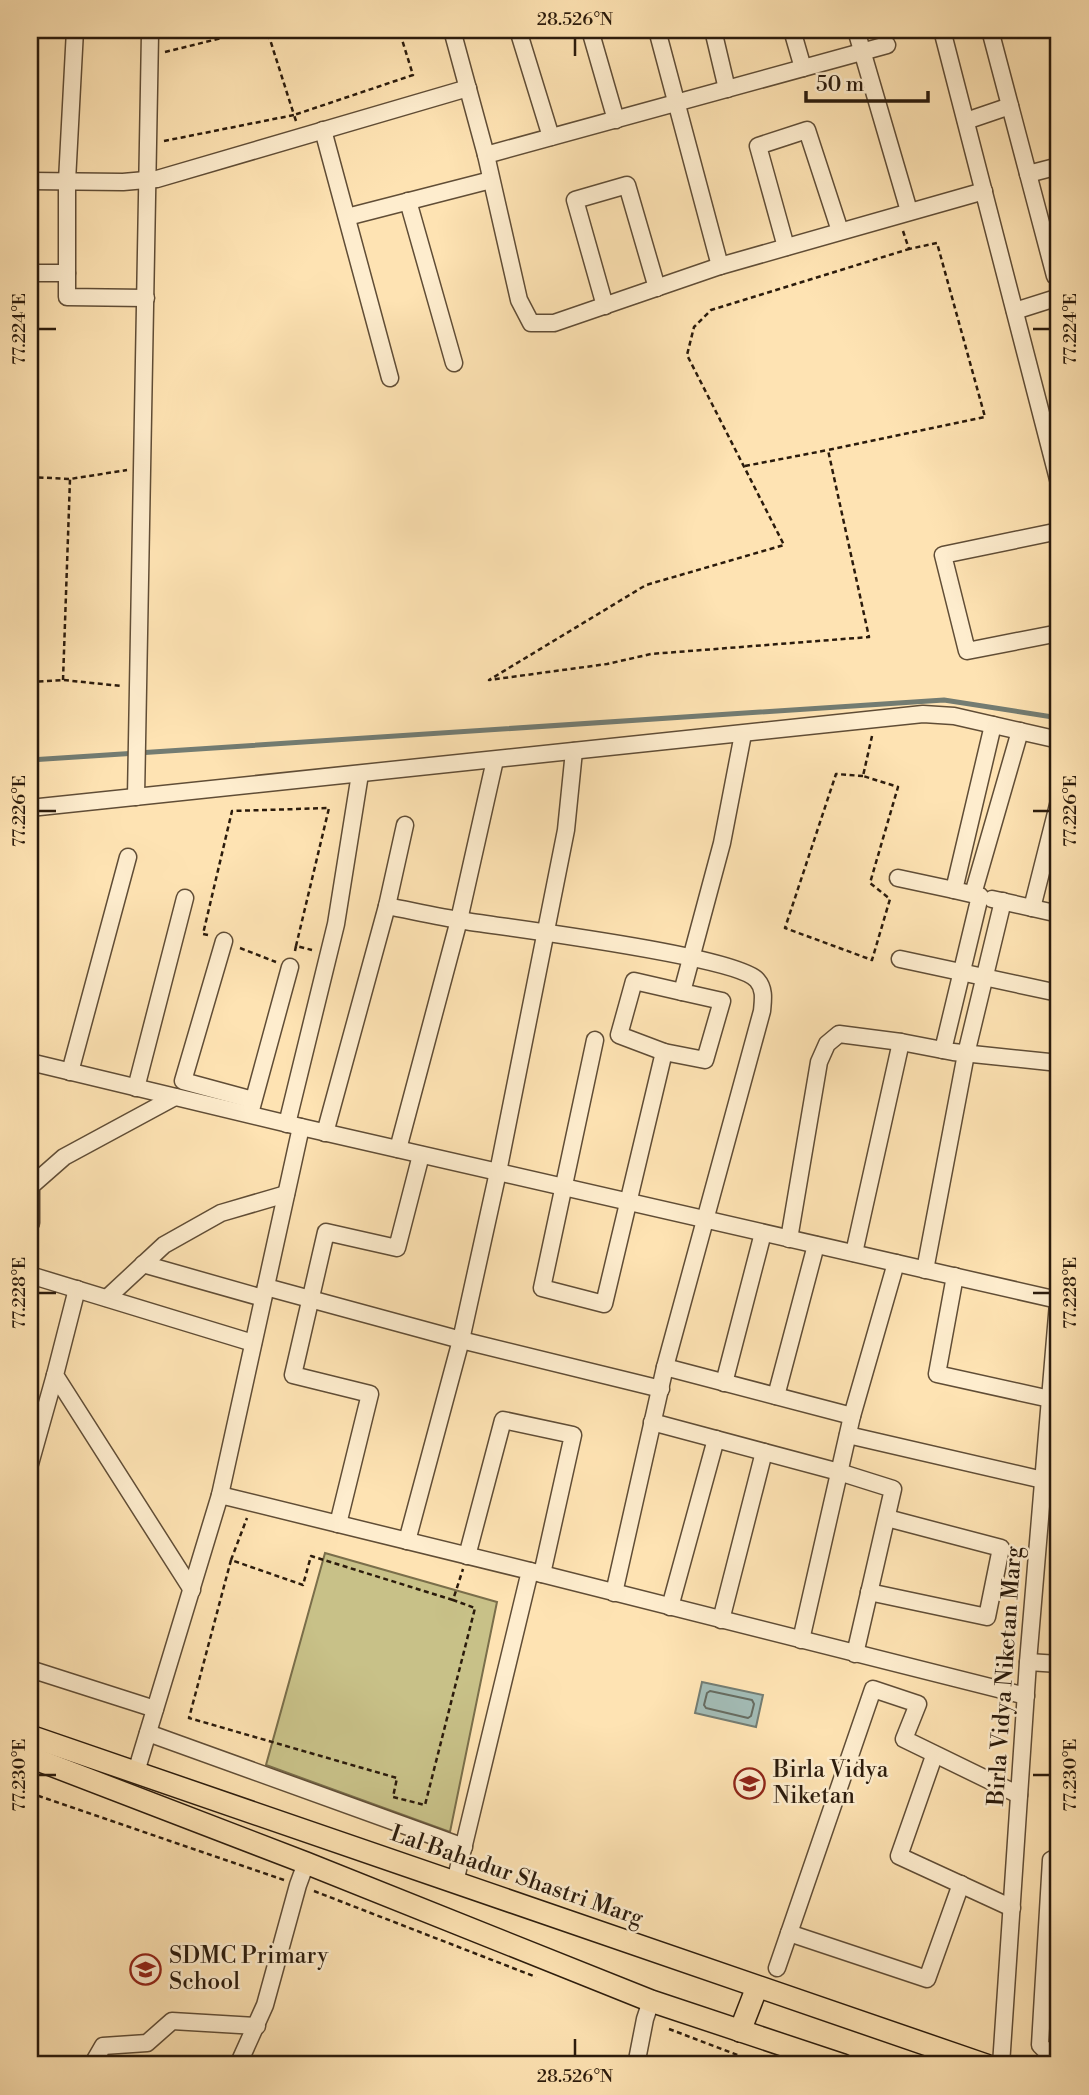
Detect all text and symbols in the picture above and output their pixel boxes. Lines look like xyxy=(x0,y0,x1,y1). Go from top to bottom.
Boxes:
text: 28.526°N xyxy=(537,8,614,31)
scale bar xyxy=(806,60,928,104)
text: 50 m xyxy=(816,72,864,98)
text: 77.224°E xyxy=(8,293,31,365)
text: 77.224°E xyxy=(1059,293,1082,365)
text: 77.226°E xyxy=(8,775,31,847)
text: 77.226°E xyxy=(1059,775,1082,847)
text: 77.228°E xyxy=(8,1257,31,1329)
text: 77.228°E xyxy=(1059,1257,1082,1329)
street label: Birla Vidya Niketan Marg xyxy=(982,1545,1028,1808)
text: 77.230°E xyxy=(8,1739,31,1811)
text: 77.230°E xyxy=(1059,1739,1082,1811)
place label: Birla Vidya Niketan xyxy=(772,1756,889,1810)
school or university icon: Birla Vidya Niketan xyxy=(733,1766,767,1800)
street label: Lal Bahadur Shastri Marg xyxy=(387,1820,647,1933)
place label: SDMC Primary School xyxy=(169,1942,329,1996)
school or university icon: SDMC Primary School xyxy=(129,1952,163,1986)
text: 28.526°N xyxy=(537,2065,614,2088)

